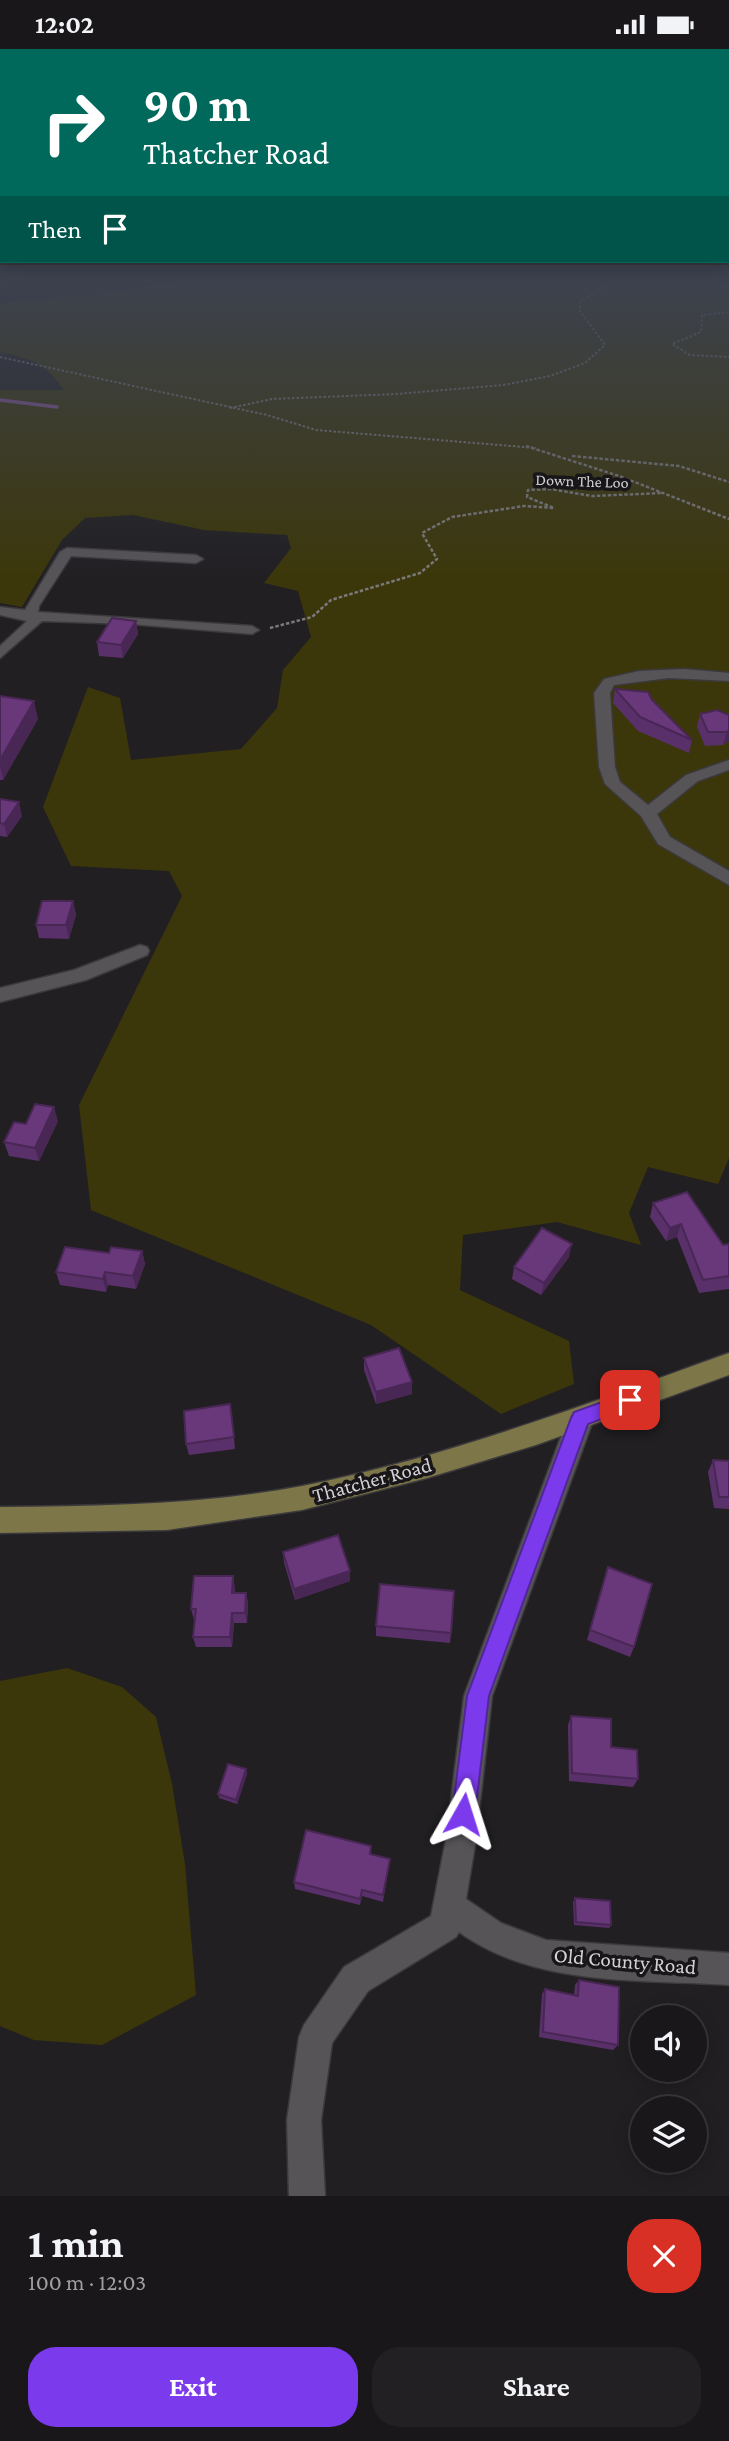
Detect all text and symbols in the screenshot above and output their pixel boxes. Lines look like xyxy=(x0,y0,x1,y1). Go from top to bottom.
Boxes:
text: 12:02 xyxy=(35,10,94,39)
icon: right xyxy=(28,77,119,168)
text: 90 m xyxy=(143,77,250,132)
text: Thatcher Road xyxy=(143,135,329,171)
icon: arrive xyxy=(96,210,134,248)
text: Then xyxy=(28,215,82,244)
street label: Down The Loo xyxy=(535,471,629,491)
pin xyxy=(600,1370,660,1430)
icon: arrive xyxy=(611,1381,649,1419)
street label: Thatcher Road xyxy=(310,1453,434,1507)
position arrow xyxy=(426,1777,500,1851)
street label: Old County Road xyxy=(553,1943,697,1979)
map controls xyxy=(630,2005,707,2173)
button: sound xyxy=(630,2005,707,2082)
button: layers xyxy=(630,2096,707,2173)
text: 1 min xyxy=(28,2219,124,2266)
button: close xyxy=(627,2219,701,2293)
text: 100 m · 12:03 xyxy=(28,2269,146,2295)
button: Exit xyxy=(28,2347,358,2427)
button: Share xyxy=(372,2347,701,2427)

